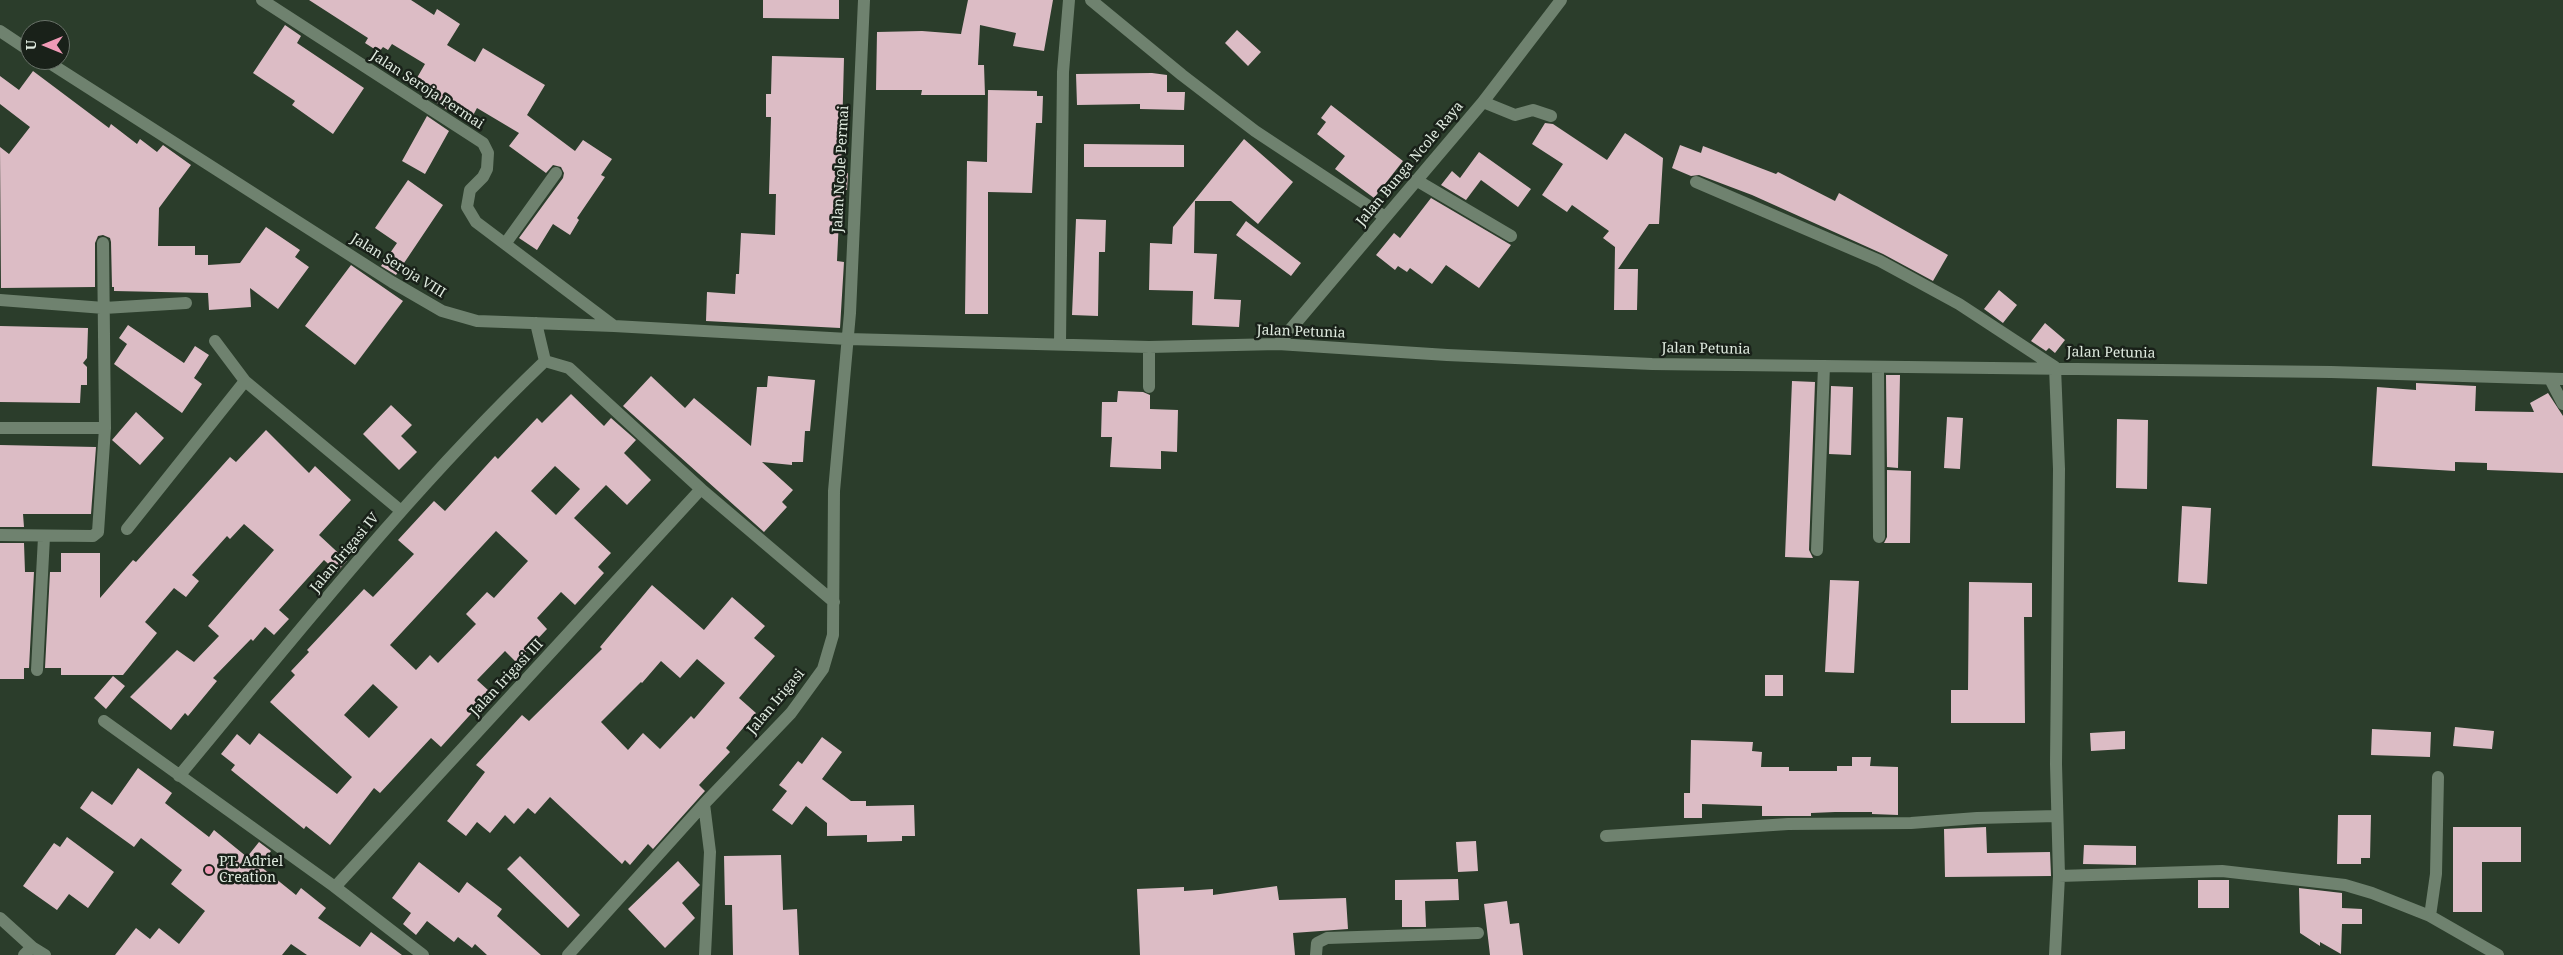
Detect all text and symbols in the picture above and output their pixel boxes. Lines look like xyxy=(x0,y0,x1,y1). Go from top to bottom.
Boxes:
north arrow xyxy=(20,20,70,70)
text: U xyxy=(21,40,40,50)
street label: Jalan Seroja Permai xyxy=(367,47,487,133)
street label: Jalan Bunga Ncole Raya xyxy=(1353,98,1467,230)
street label: Jalan Ncole Permai xyxy=(829,105,853,233)
street label: Jalan Seroja VIII xyxy=(348,230,448,302)
street label: Jalan Petunia xyxy=(1256,322,1346,342)
street label: Jalan Petunia xyxy=(1661,340,1751,358)
street label: Jalan Petunia xyxy=(2066,344,2156,362)
street label: Jalan Irigasi IV xyxy=(307,510,383,596)
street label: Jalan Irigasi III xyxy=(467,636,547,720)
street label: Jalan Irigasi xyxy=(744,666,808,738)
place label: PT. Adriel Creation xyxy=(219,854,283,886)
marker: PT. Adriel Creation xyxy=(203,864,215,876)

